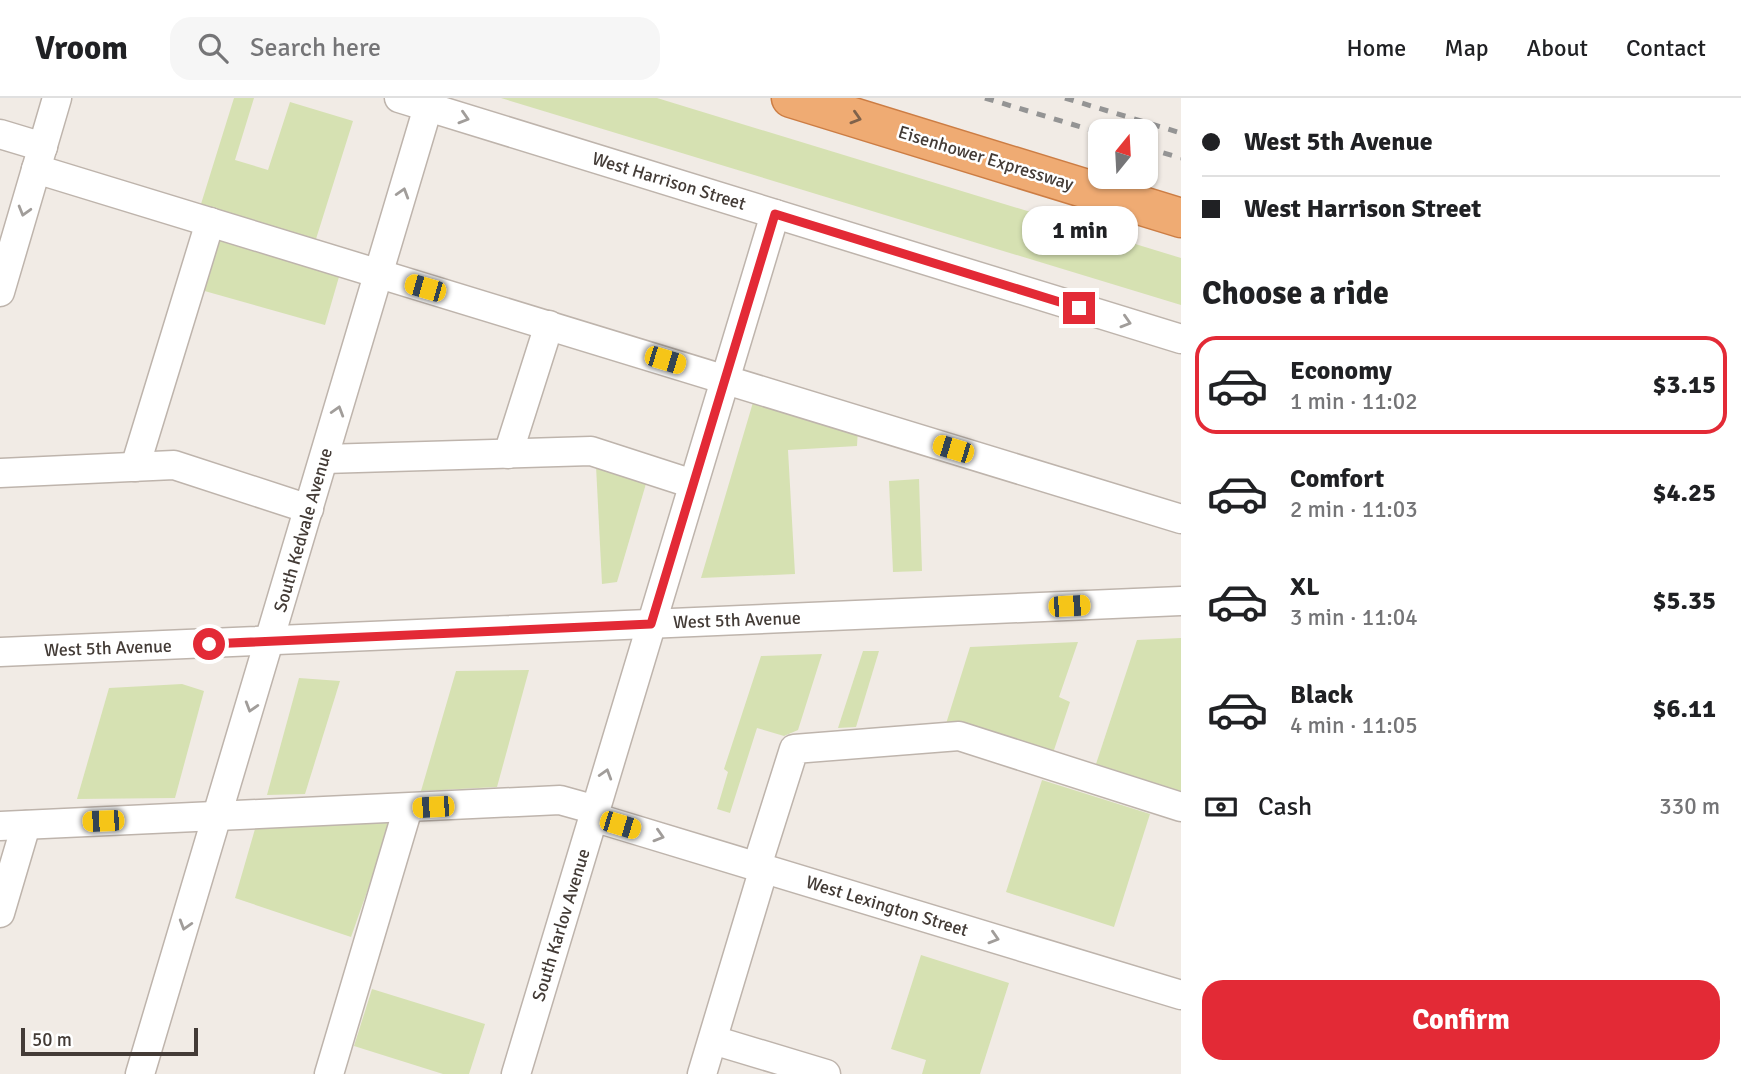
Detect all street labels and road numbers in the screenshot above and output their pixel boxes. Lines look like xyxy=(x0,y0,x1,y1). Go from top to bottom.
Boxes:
street label: Eisenhower Expressway xyxy=(896,121,1077,195)
street label: West Harrison Street xyxy=(590,147,748,215)
street label: South Kedvale Avenue xyxy=(269,445,337,615)
street label: West 5th Avenue xyxy=(673,607,801,633)
street label: West 5th Avenue xyxy=(44,635,172,661)
street label: South Karlov Avenue xyxy=(527,846,595,1004)
street label: West Lexington Street xyxy=(803,871,971,941)

